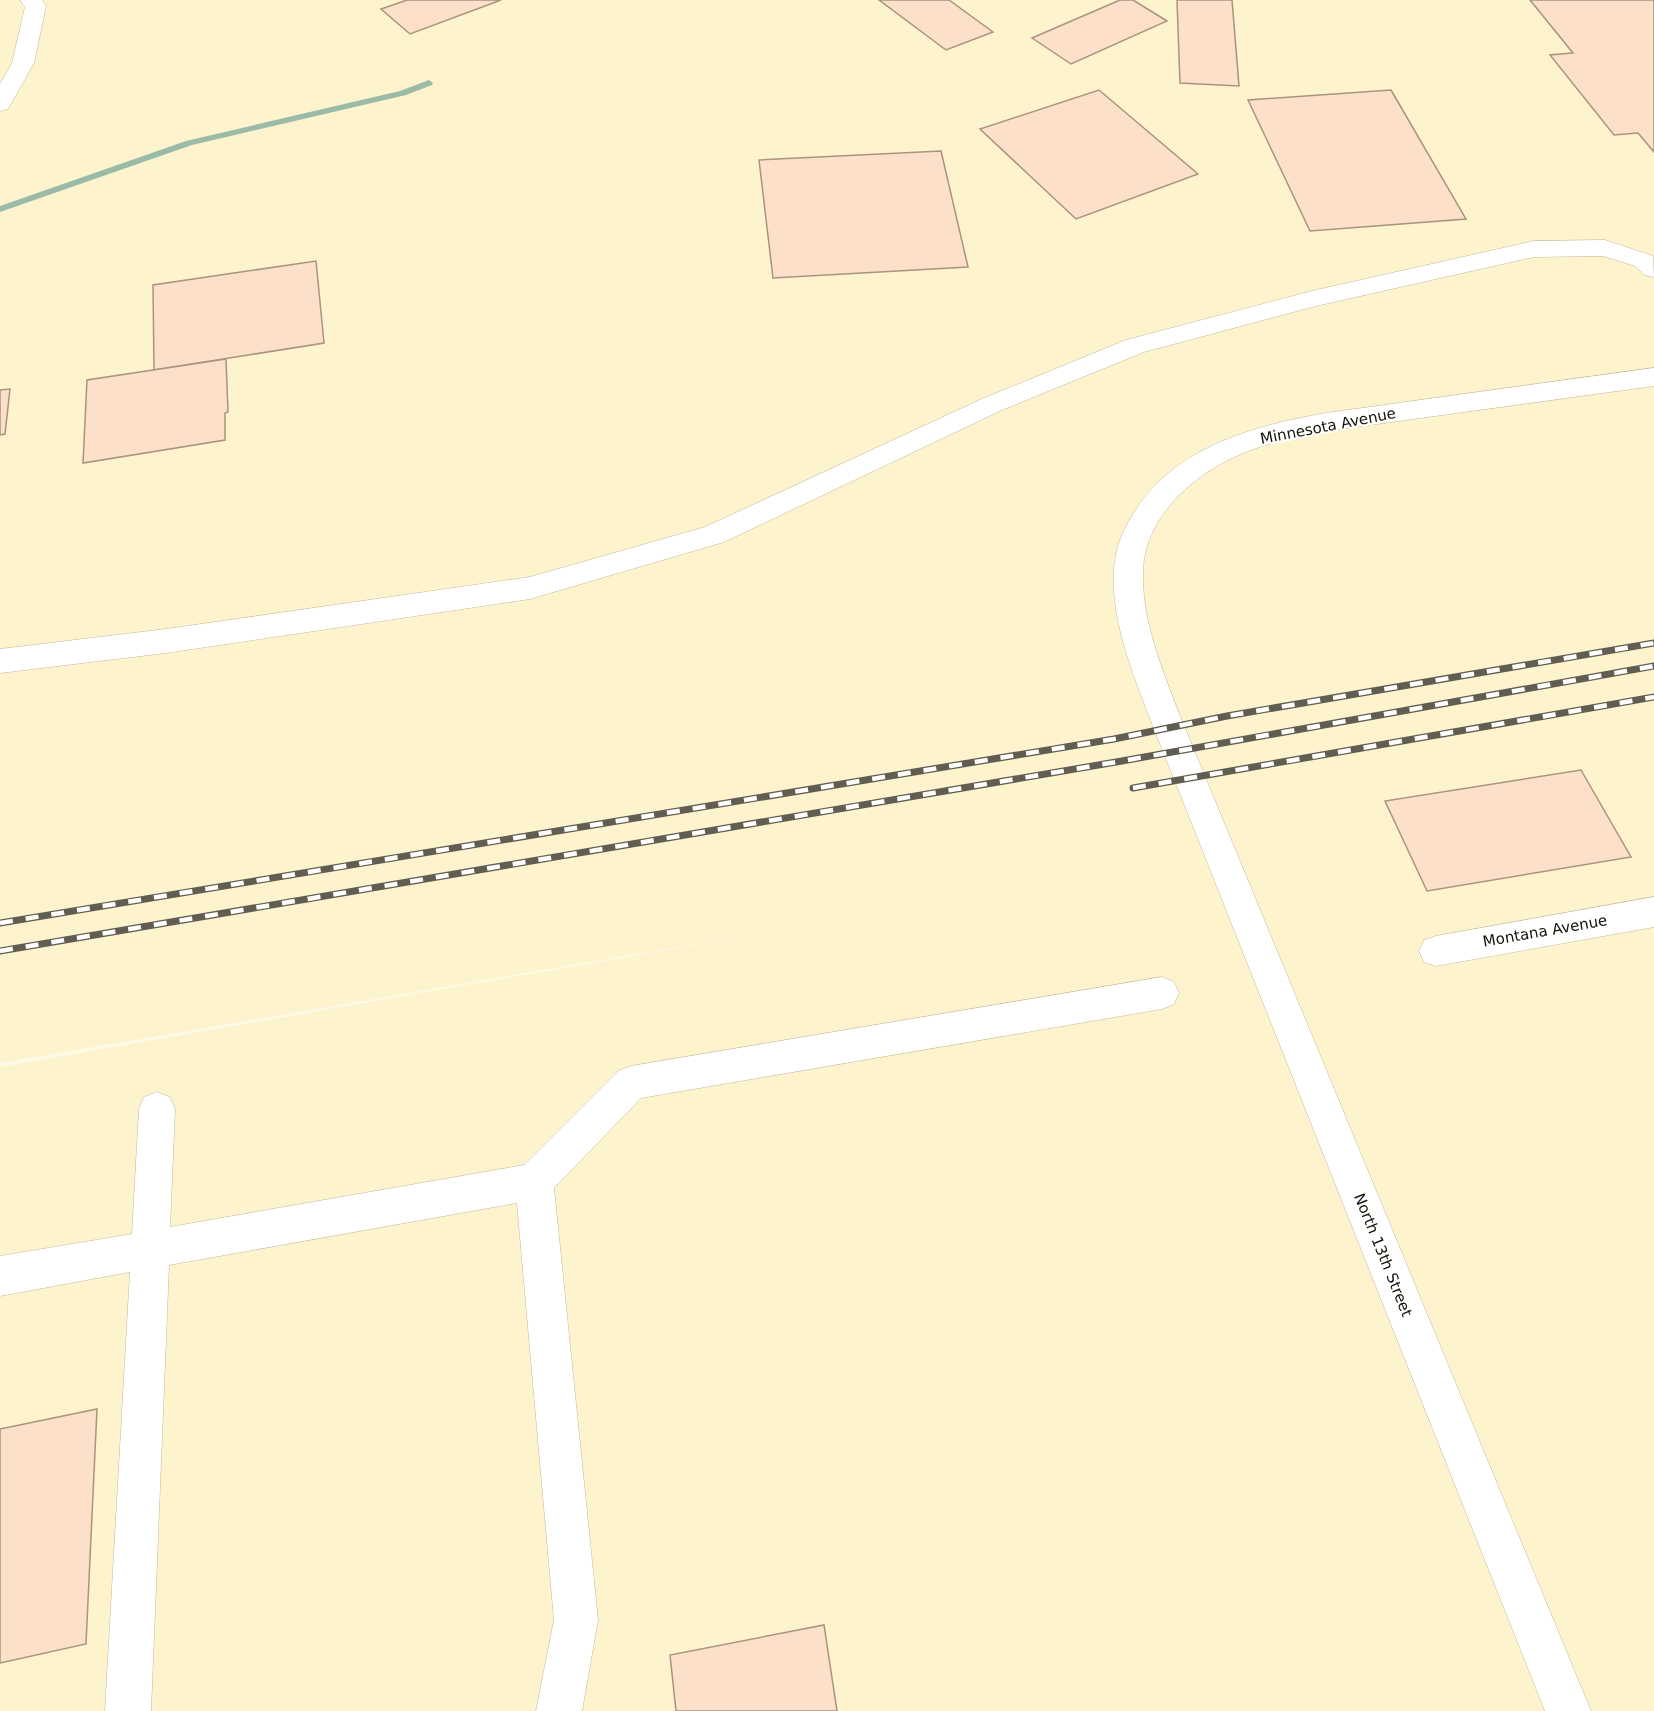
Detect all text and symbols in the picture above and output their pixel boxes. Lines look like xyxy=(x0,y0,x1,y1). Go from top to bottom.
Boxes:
street label: Minnesota Avenue xyxy=(1259,404,1397,448)
street label: Montana Avenue xyxy=(1481,911,1609,951)
street label: North 13th Street xyxy=(1350,1191,1416,1319)

